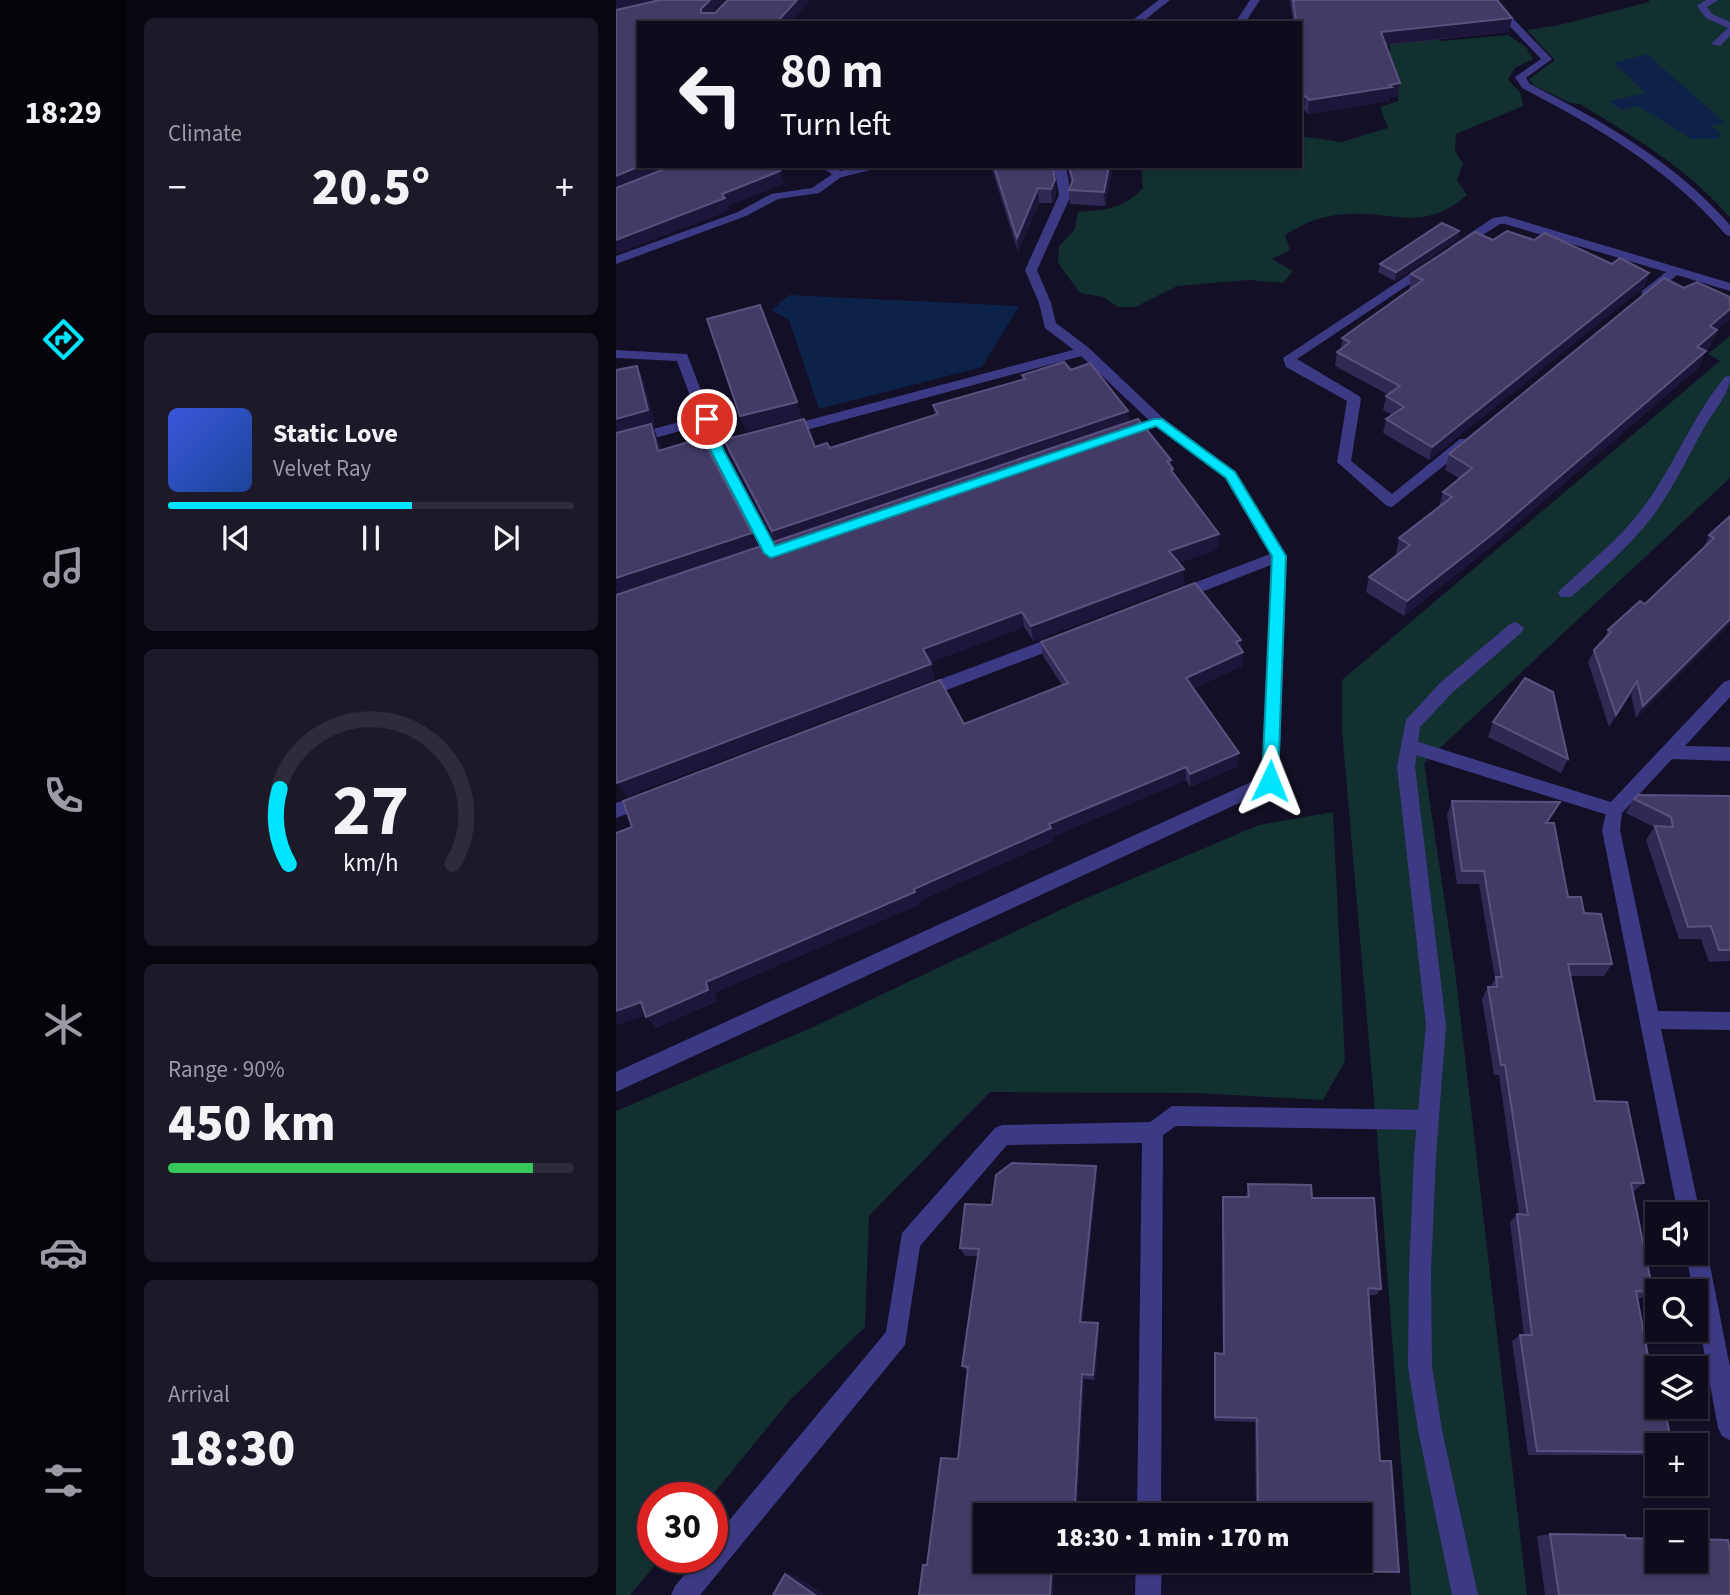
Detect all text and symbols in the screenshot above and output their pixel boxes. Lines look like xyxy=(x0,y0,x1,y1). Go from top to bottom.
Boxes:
text: 80 m xyxy=(780,37,884,107)
icon: left xyxy=(665,49,756,140)
text: 18:29 xyxy=(24,90,102,136)
text: Turn left xyxy=(780,102,891,148)
text: Climate xyxy=(168,117,242,150)
text: 20.5° xyxy=(312,151,430,225)
text: − xyxy=(168,161,187,215)
text: + xyxy=(555,161,574,215)
icon: directions xyxy=(39,315,88,364)
pin xyxy=(677,389,737,449)
icon: arrive xyxy=(688,400,726,438)
text: Static Love xyxy=(273,415,398,452)
text: Velvet Ray xyxy=(273,452,371,485)
icon: previous xyxy=(217,519,255,557)
icon: pause xyxy=(352,519,390,557)
icon: next xyxy=(487,519,525,557)
icon: music xyxy=(39,543,88,592)
position arrow xyxy=(1233,744,1307,818)
text: 27 xyxy=(333,759,409,863)
icon: phone xyxy=(39,771,88,820)
text: km/h xyxy=(343,844,399,880)
icon: climate xyxy=(39,1000,88,1049)
text: Range · 90% xyxy=(168,1053,285,1086)
text: 450 km xyxy=(168,1087,336,1161)
map controls xyxy=(1645,1202,1708,1573)
button: sound xyxy=(1645,1202,1708,1265)
icon: car xyxy=(39,1228,88,1277)
button: search xyxy=(1645,1279,1708,1342)
button: layers xyxy=(1645,1356,1708,1419)
text: Arrival xyxy=(168,1378,230,1411)
text: 18:30 xyxy=(168,1412,295,1486)
button: + xyxy=(1645,1433,1708,1496)
icon: filters xyxy=(39,1456,88,1505)
speed limit sign: 30 xyxy=(637,1482,728,1573)
button: − xyxy=(1645,1510,1708,1573)
text: 18:30 · 1 min · 170 m xyxy=(1056,1519,1289,1556)

